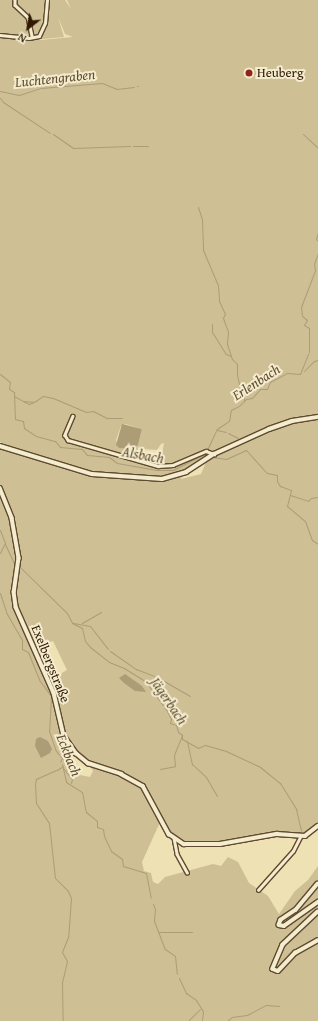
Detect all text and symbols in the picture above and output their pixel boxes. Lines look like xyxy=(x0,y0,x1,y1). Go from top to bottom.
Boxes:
north arrow xyxy=(8,8,48,48)
text: N xyxy=(15,30,29,47)
water label: Luchtengraben xyxy=(14,65,96,91)
place label: Heuberg xyxy=(257,65,303,81)
marker: Heuberg xyxy=(244,68,254,78)
water label: Erlenbach xyxy=(229,360,283,404)
water label: Alsbach xyxy=(121,443,165,467)
street label: Exelbergstraße xyxy=(27,623,73,705)
water label: Jägerbach xyxy=(147,674,191,728)
water label: Eckbach xyxy=(53,731,85,779)

